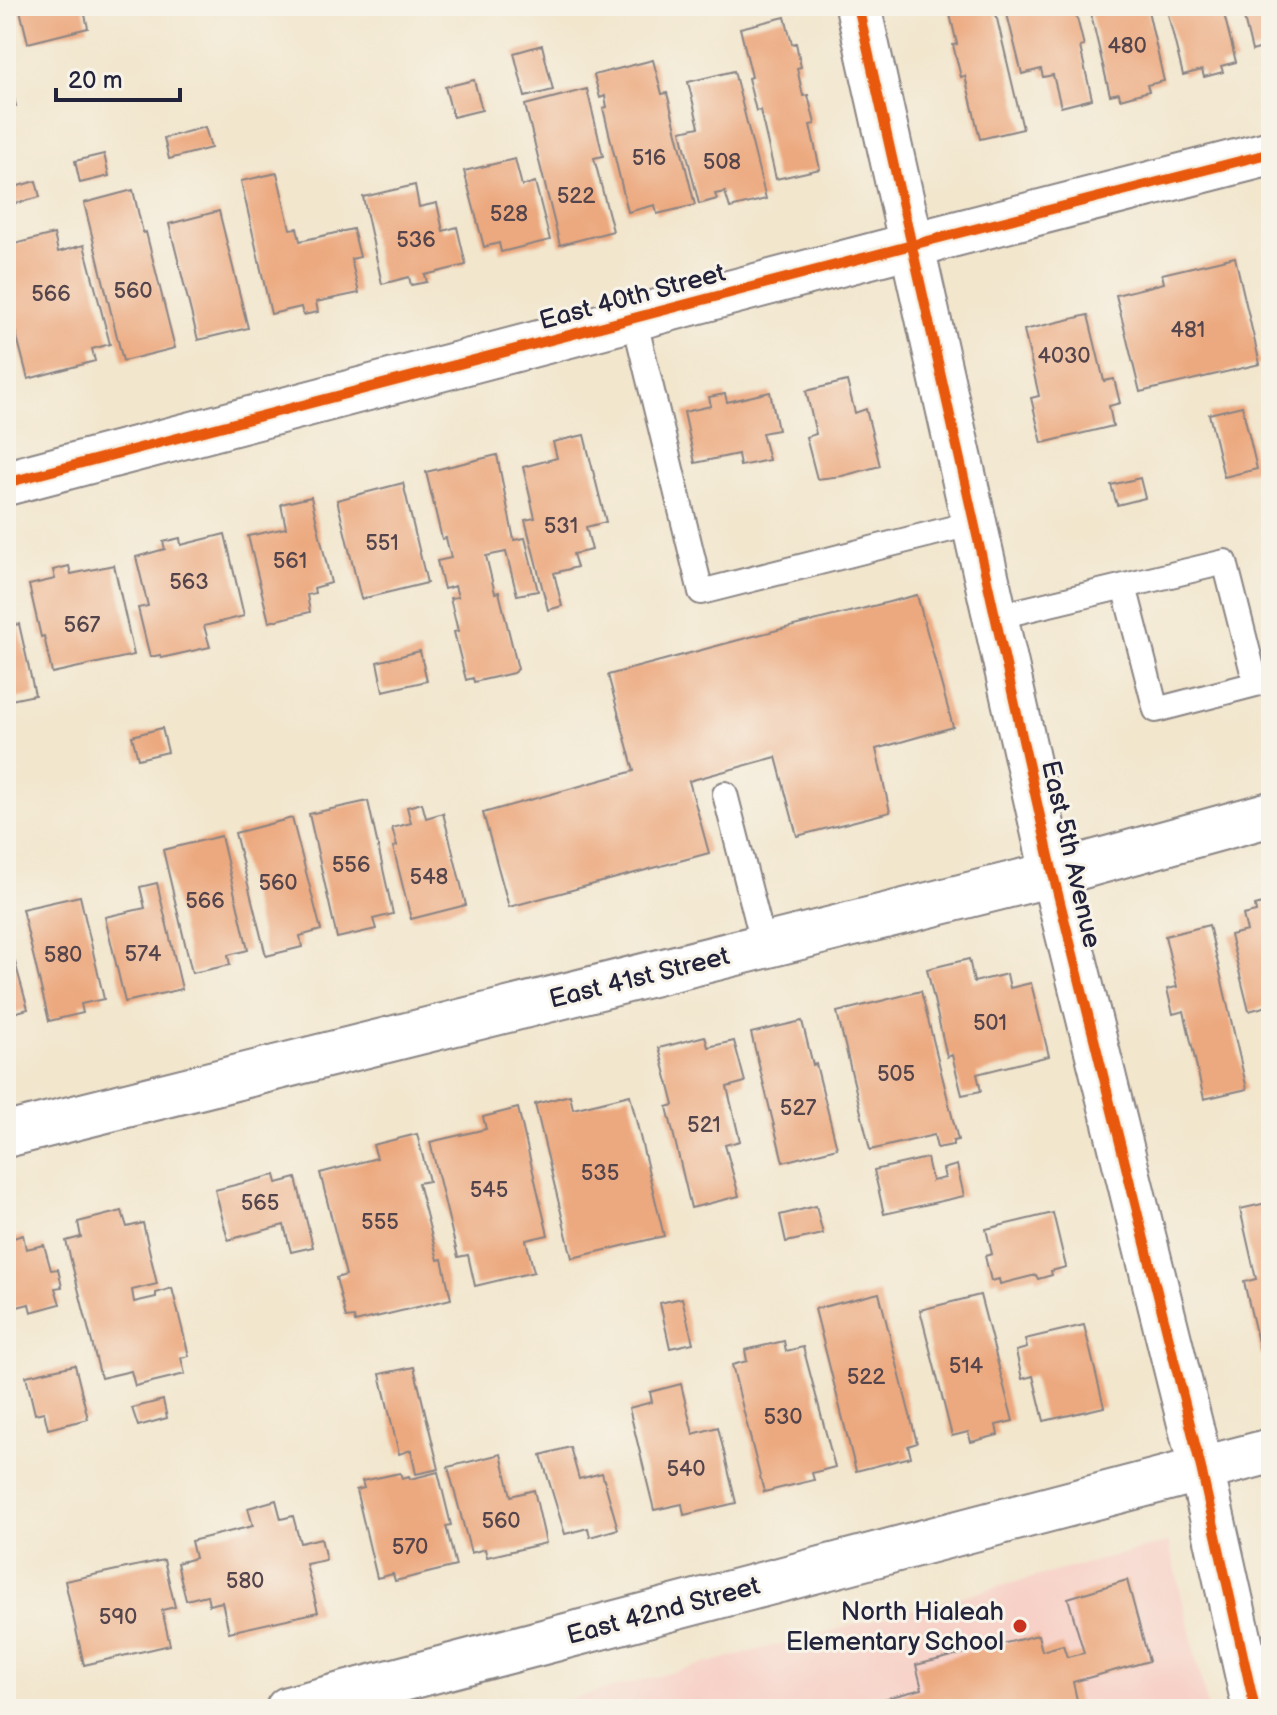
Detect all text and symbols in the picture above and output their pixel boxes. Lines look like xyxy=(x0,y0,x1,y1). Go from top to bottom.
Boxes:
house number: 480 xyxy=(1107,33,1147,60)
scale bar xyxy=(56,52,180,102)
text: 20 m xyxy=(68,66,123,95)
house number: 516 xyxy=(632,145,666,172)
house number: 508 xyxy=(703,149,741,176)
house number: 522 xyxy=(557,183,595,210)
house number: 528 xyxy=(490,201,528,228)
house number: 536 xyxy=(396,227,436,254)
street label: East 40th Street xyxy=(536,258,729,337)
house number: 560 xyxy=(114,278,153,305)
house number: 566 xyxy=(31,281,71,308)
house number: 481 xyxy=(1171,317,1205,344)
house number: 4030 xyxy=(1038,343,1090,370)
house number: 531 xyxy=(544,513,578,540)
house number: 551 xyxy=(365,530,399,557)
house number: 561 xyxy=(273,548,307,575)
house number: 563 xyxy=(169,569,209,596)
house number: 567 xyxy=(64,612,101,639)
street label: East 5th Avenue xyxy=(1034,758,1107,951)
house number: 556 xyxy=(332,852,370,879)
house number: 548 xyxy=(410,864,448,891)
house number: 560 xyxy=(259,870,298,897)
house number: 566 xyxy=(185,888,225,915)
house number: 574 xyxy=(125,941,162,968)
street label: East 41st Street xyxy=(546,941,733,1016)
house number: 580 xyxy=(44,942,82,969)
house number: 501 xyxy=(973,1010,1007,1037)
house number: 505 xyxy=(877,1061,915,1088)
house number: 527 xyxy=(780,1095,816,1122)
house number: 521 xyxy=(687,1112,721,1139)
house number: 535 xyxy=(581,1160,619,1187)
house number: 545 xyxy=(470,1177,508,1204)
house number: 565 xyxy=(241,1190,279,1217)
house number: 555 xyxy=(361,1209,399,1236)
house number: 514 xyxy=(949,1353,984,1380)
house number: 522 xyxy=(847,1364,885,1391)
house number: 530 xyxy=(763,1404,803,1431)
house number: 540 xyxy=(667,1456,706,1483)
house number: 560 xyxy=(482,1508,521,1535)
house number: 570 xyxy=(392,1534,428,1561)
house number: 580 xyxy=(226,1568,264,1595)
street label: East 42nd Street xyxy=(564,1571,763,1652)
place label: North Hialeah Elementary School xyxy=(786,1597,1004,1658)
house number: 590 xyxy=(99,1604,137,1631)
marker: North Hialeah Elementary School xyxy=(1011,1617,1029,1635)

